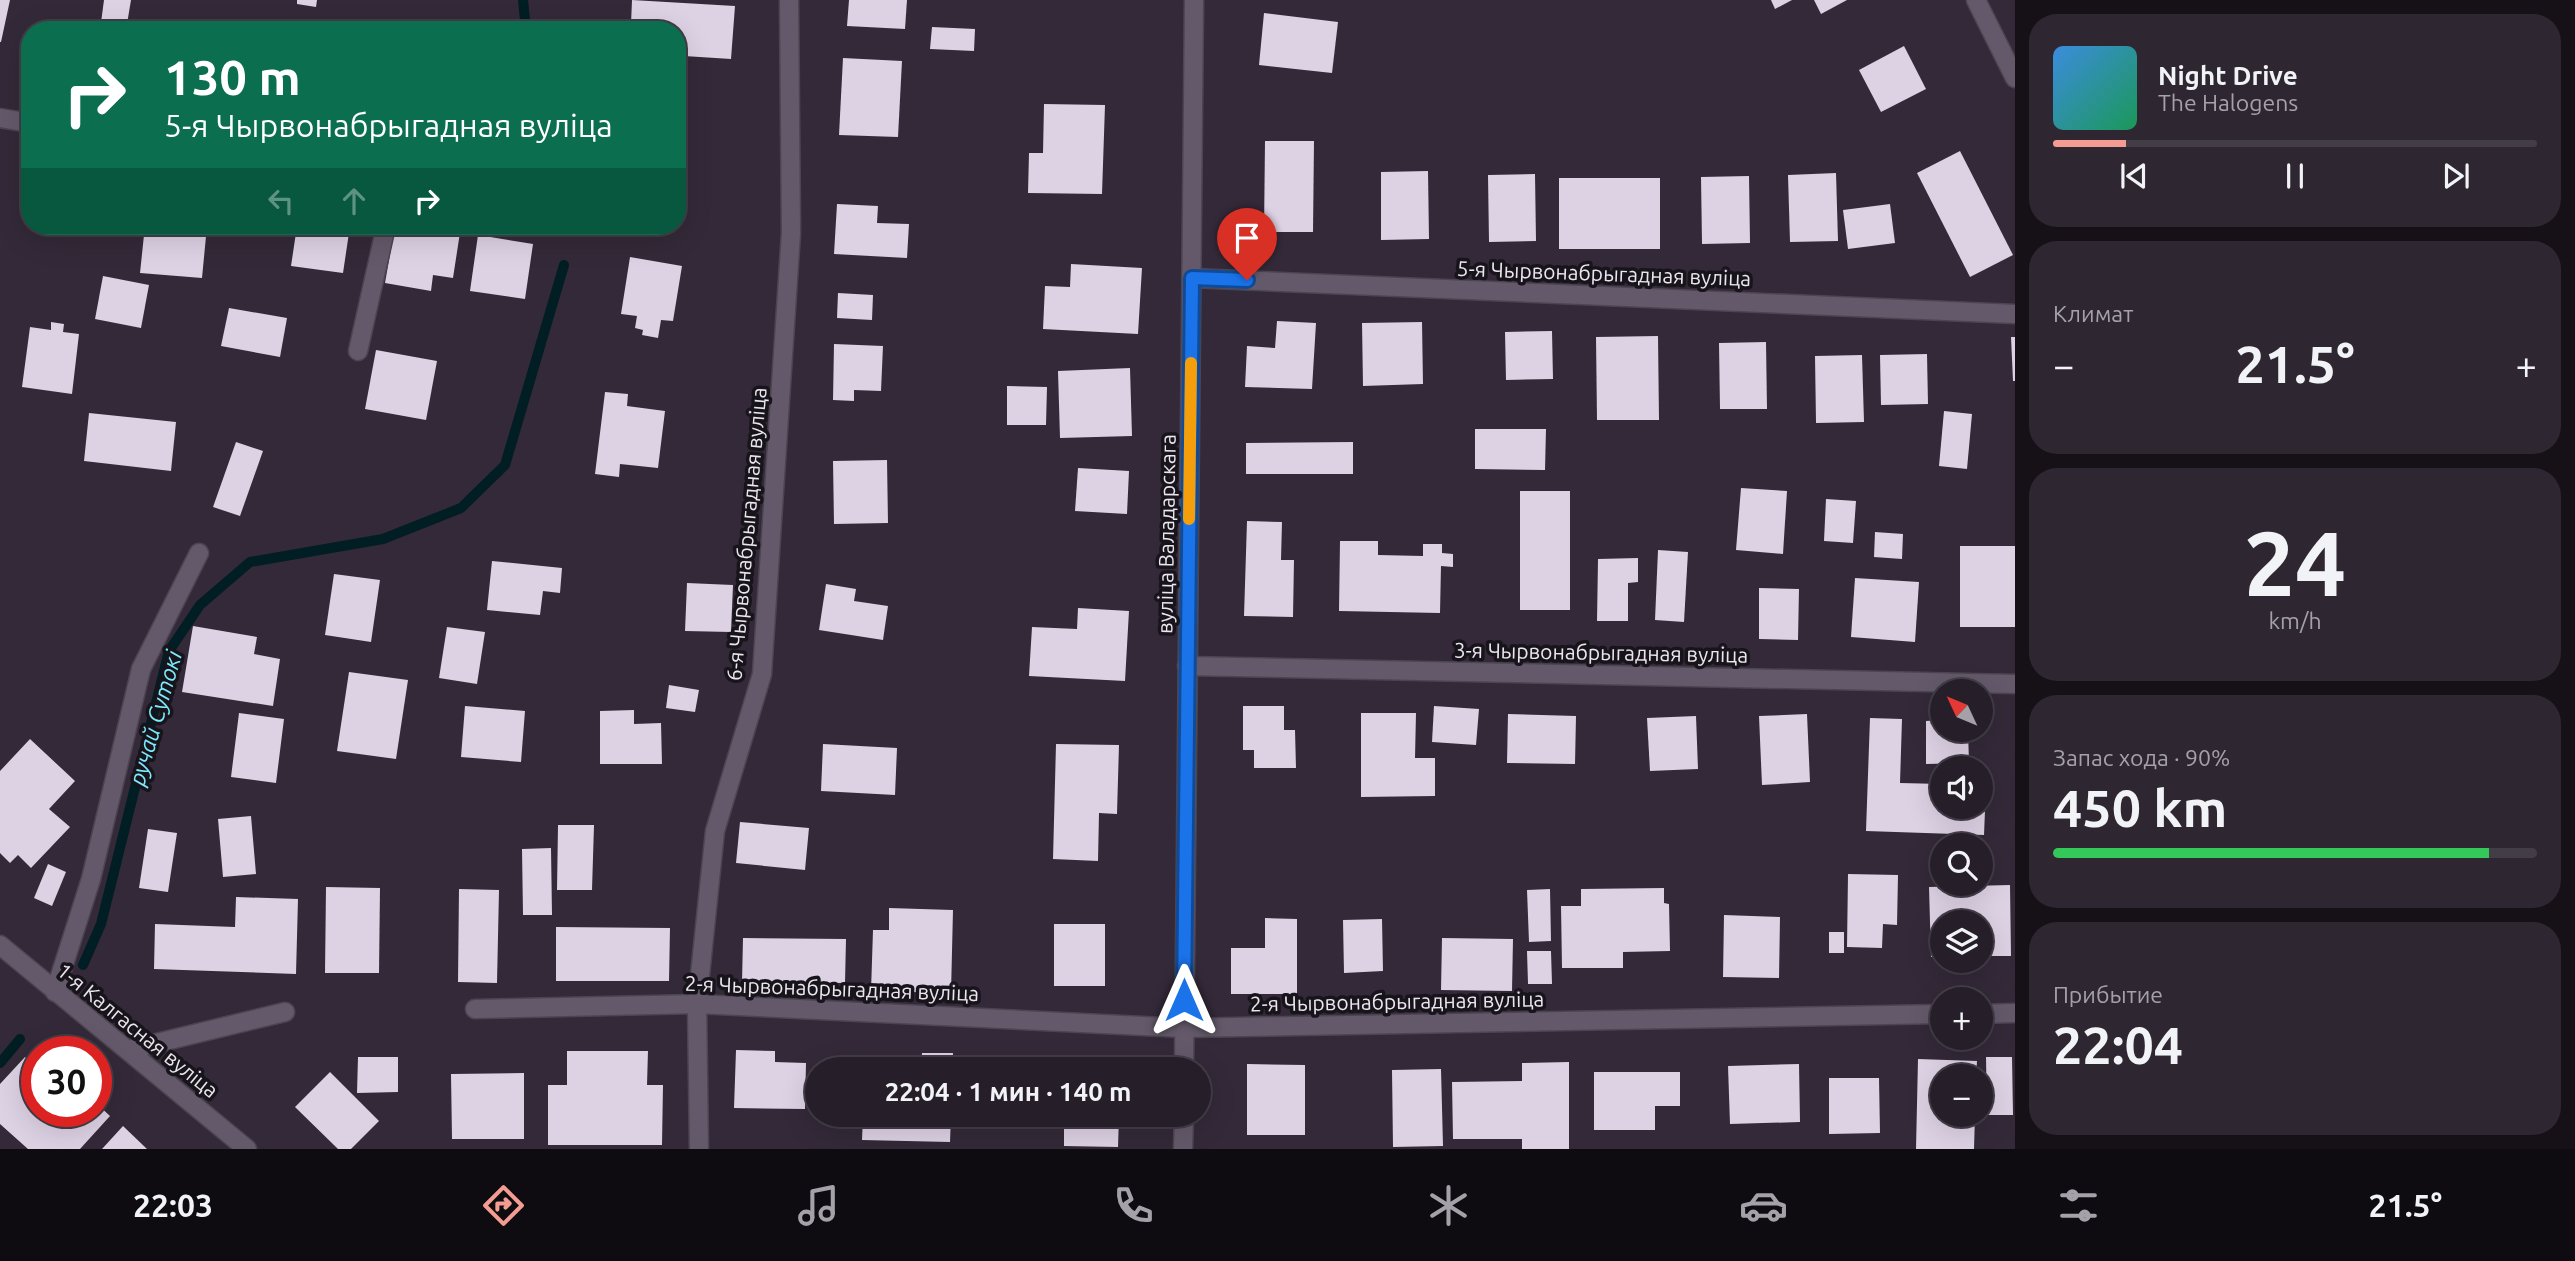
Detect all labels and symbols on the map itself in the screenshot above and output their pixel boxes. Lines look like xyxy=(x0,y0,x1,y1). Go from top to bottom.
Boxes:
pin xyxy=(1217,208,1277,280)
street label: 5-я Чырвонабрыгадная вуліца xyxy=(1456,256,1752,290)
street label: 6-я Чырвонабрыгадная вуліца xyxy=(721,386,771,682)
street label: вуліца Валадарскага xyxy=(1152,434,1180,634)
street label: 3-я Чырвонабрыгадная вуліца xyxy=(1454,637,1748,667)
water label: ручай Сутокі xyxy=(124,647,186,789)
north arrow xyxy=(1930,679,1993,742)
street label: 1-я Калгасная вуліца xyxy=(53,958,223,1102)
position arrow xyxy=(1147,963,1221,1037)
street label: 2-я Чырвонабрыгадная вуліца xyxy=(684,971,980,1005)
street label: 2-я Чырвонабрыгадная вуліца xyxy=(1250,986,1544,1016)
speed limit sign: 30 xyxy=(21,1036,112,1127)

